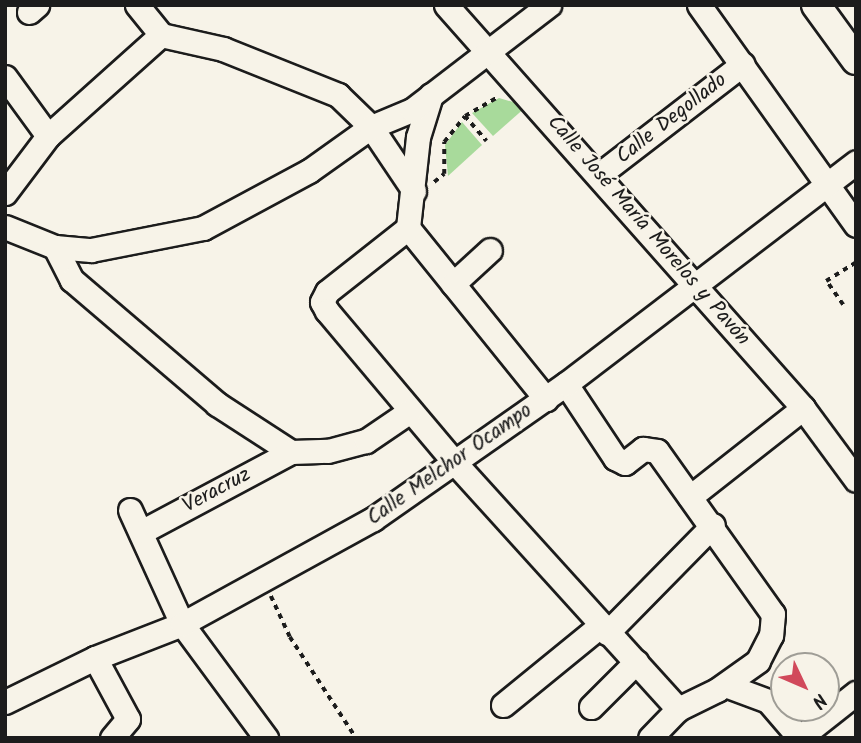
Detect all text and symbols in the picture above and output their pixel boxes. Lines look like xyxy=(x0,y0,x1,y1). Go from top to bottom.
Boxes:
street label: Calle Degollado xyxy=(612,68,732,170)
street label: Calle José María Morelos y Pavón xyxy=(541,111,755,351)
street label: Calle Melchor Ocampo xyxy=(363,399,537,531)
street label: Veracruz xyxy=(179,463,255,519)
north arrow xyxy=(770,652,840,722)
text: N xyxy=(804,685,834,715)

